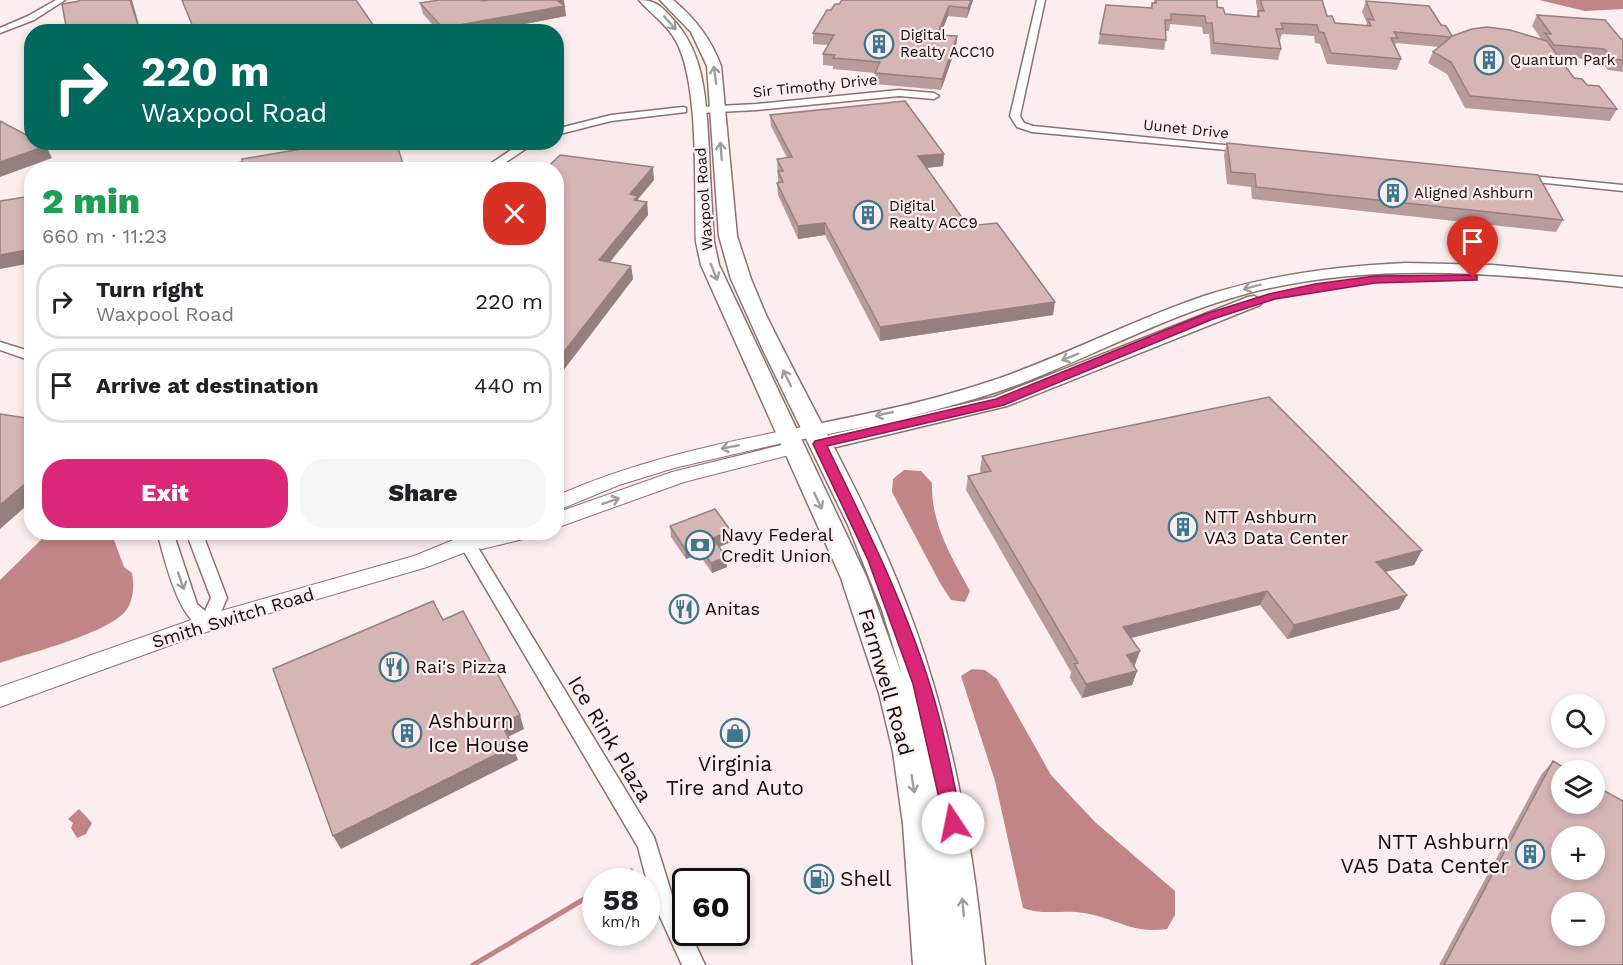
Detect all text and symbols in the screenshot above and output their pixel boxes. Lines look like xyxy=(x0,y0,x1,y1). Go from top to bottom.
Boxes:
one-way arrow xyxy=(663,15,677,30)
place label: Digital Realty ACC10 xyxy=(900,26,995,61)
building icon: Digital Realty ACC10 xyxy=(863,28,895,60)
building icon: Quantum Park xyxy=(1473,44,1505,76)
text: 220 m xyxy=(141,47,270,96)
icon: right xyxy=(42,48,120,126)
place label: Quantum Park xyxy=(1510,51,1616,69)
one-way arrow xyxy=(709,66,720,86)
street label: Sir Timothy Drive xyxy=(752,71,878,101)
text: Waxpool Road xyxy=(141,97,327,129)
street label: Uunet Drive xyxy=(1142,116,1230,142)
one-way arrow xyxy=(715,141,726,161)
street label: Waxpool Road xyxy=(691,147,717,251)
building icon: Aligned Ashburn xyxy=(1377,177,1409,209)
text: 2 min xyxy=(42,180,140,222)
button: close xyxy=(483,182,546,245)
place label: Aligned Ashburn xyxy=(1414,184,1533,202)
place label: Digital Realty ACC9 xyxy=(889,197,978,232)
building icon: Digital Realty ACC9 xyxy=(852,199,884,231)
pin xyxy=(1447,216,1498,278)
text: 660 m · 11:23 xyxy=(42,224,167,248)
icon: arrive xyxy=(1456,225,1489,258)
one-way arrow xyxy=(709,262,720,280)
text: Turn right xyxy=(96,277,203,302)
one-way arrow xyxy=(1243,282,1262,294)
icon: right xyxy=(45,285,78,318)
text: 220 m xyxy=(475,289,543,314)
text: Waxpool Road xyxy=(96,302,234,326)
one-way arrow xyxy=(1061,352,1080,363)
icon: arrive xyxy=(45,369,78,402)
one-way arrow xyxy=(781,370,792,388)
text: Arrive at destination xyxy=(96,373,319,398)
text: 440 m xyxy=(474,373,543,398)
one-way arrow xyxy=(875,409,894,421)
one-way arrow xyxy=(721,442,740,453)
button: Exit xyxy=(42,459,288,528)
button: Share xyxy=(300,459,546,528)
one-way arrow xyxy=(813,491,825,509)
one-way arrow xyxy=(602,494,620,505)
place label: NTT Ashburn VA3 Data Center xyxy=(1204,506,1348,548)
building icon: NTT Ashburn VA3 Data Center xyxy=(1167,511,1199,543)
place label: Navy Federal Credit Union xyxy=(721,524,834,566)
bank icon: Navy Federal Credit Union xyxy=(684,529,716,561)
one-way arrow xyxy=(176,571,187,590)
street label: Smith Switch Road xyxy=(149,583,316,652)
restaurant icon: Anitas xyxy=(668,593,700,625)
place label: Anitas xyxy=(705,598,760,619)
street label: Farmwell Road xyxy=(854,605,919,758)
restaurant icon: Rai's Pizza xyxy=(378,651,410,683)
place label: Rai's Pizza xyxy=(415,656,507,677)
street label: Ice Rink Plaza xyxy=(563,671,658,806)
map controls xyxy=(1551,694,1605,946)
button: search xyxy=(1551,694,1605,748)
place label: Ashburn Ice House xyxy=(428,708,529,757)
building icon: Ashburn Ice House xyxy=(391,717,423,749)
shop icon: Virginia Tire and Auto xyxy=(719,717,751,749)
place label: Virginia Tire and Auto xyxy=(666,751,804,800)
button: layers xyxy=(1551,760,1605,814)
one-way arrow xyxy=(908,774,919,793)
position arrow xyxy=(921,791,985,855)
button: + xyxy=(1551,826,1605,880)
place label: NTT Ashburn VA5 Data Center xyxy=(1341,829,1509,878)
building icon: NTT Ashburn VA5 Data Center xyxy=(1514,838,1546,870)
fuel station icon: Shell xyxy=(803,863,835,895)
place label: Shell xyxy=(840,866,892,891)
speed limit sign: 60 xyxy=(672,868,750,946)
text: 58 xyxy=(603,882,639,917)
button: − xyxy=(1551,892,1605,946)
one-way arrow xyxy=(957,897,968,917)
text: km/h xyxy=(602,913,640,931)

